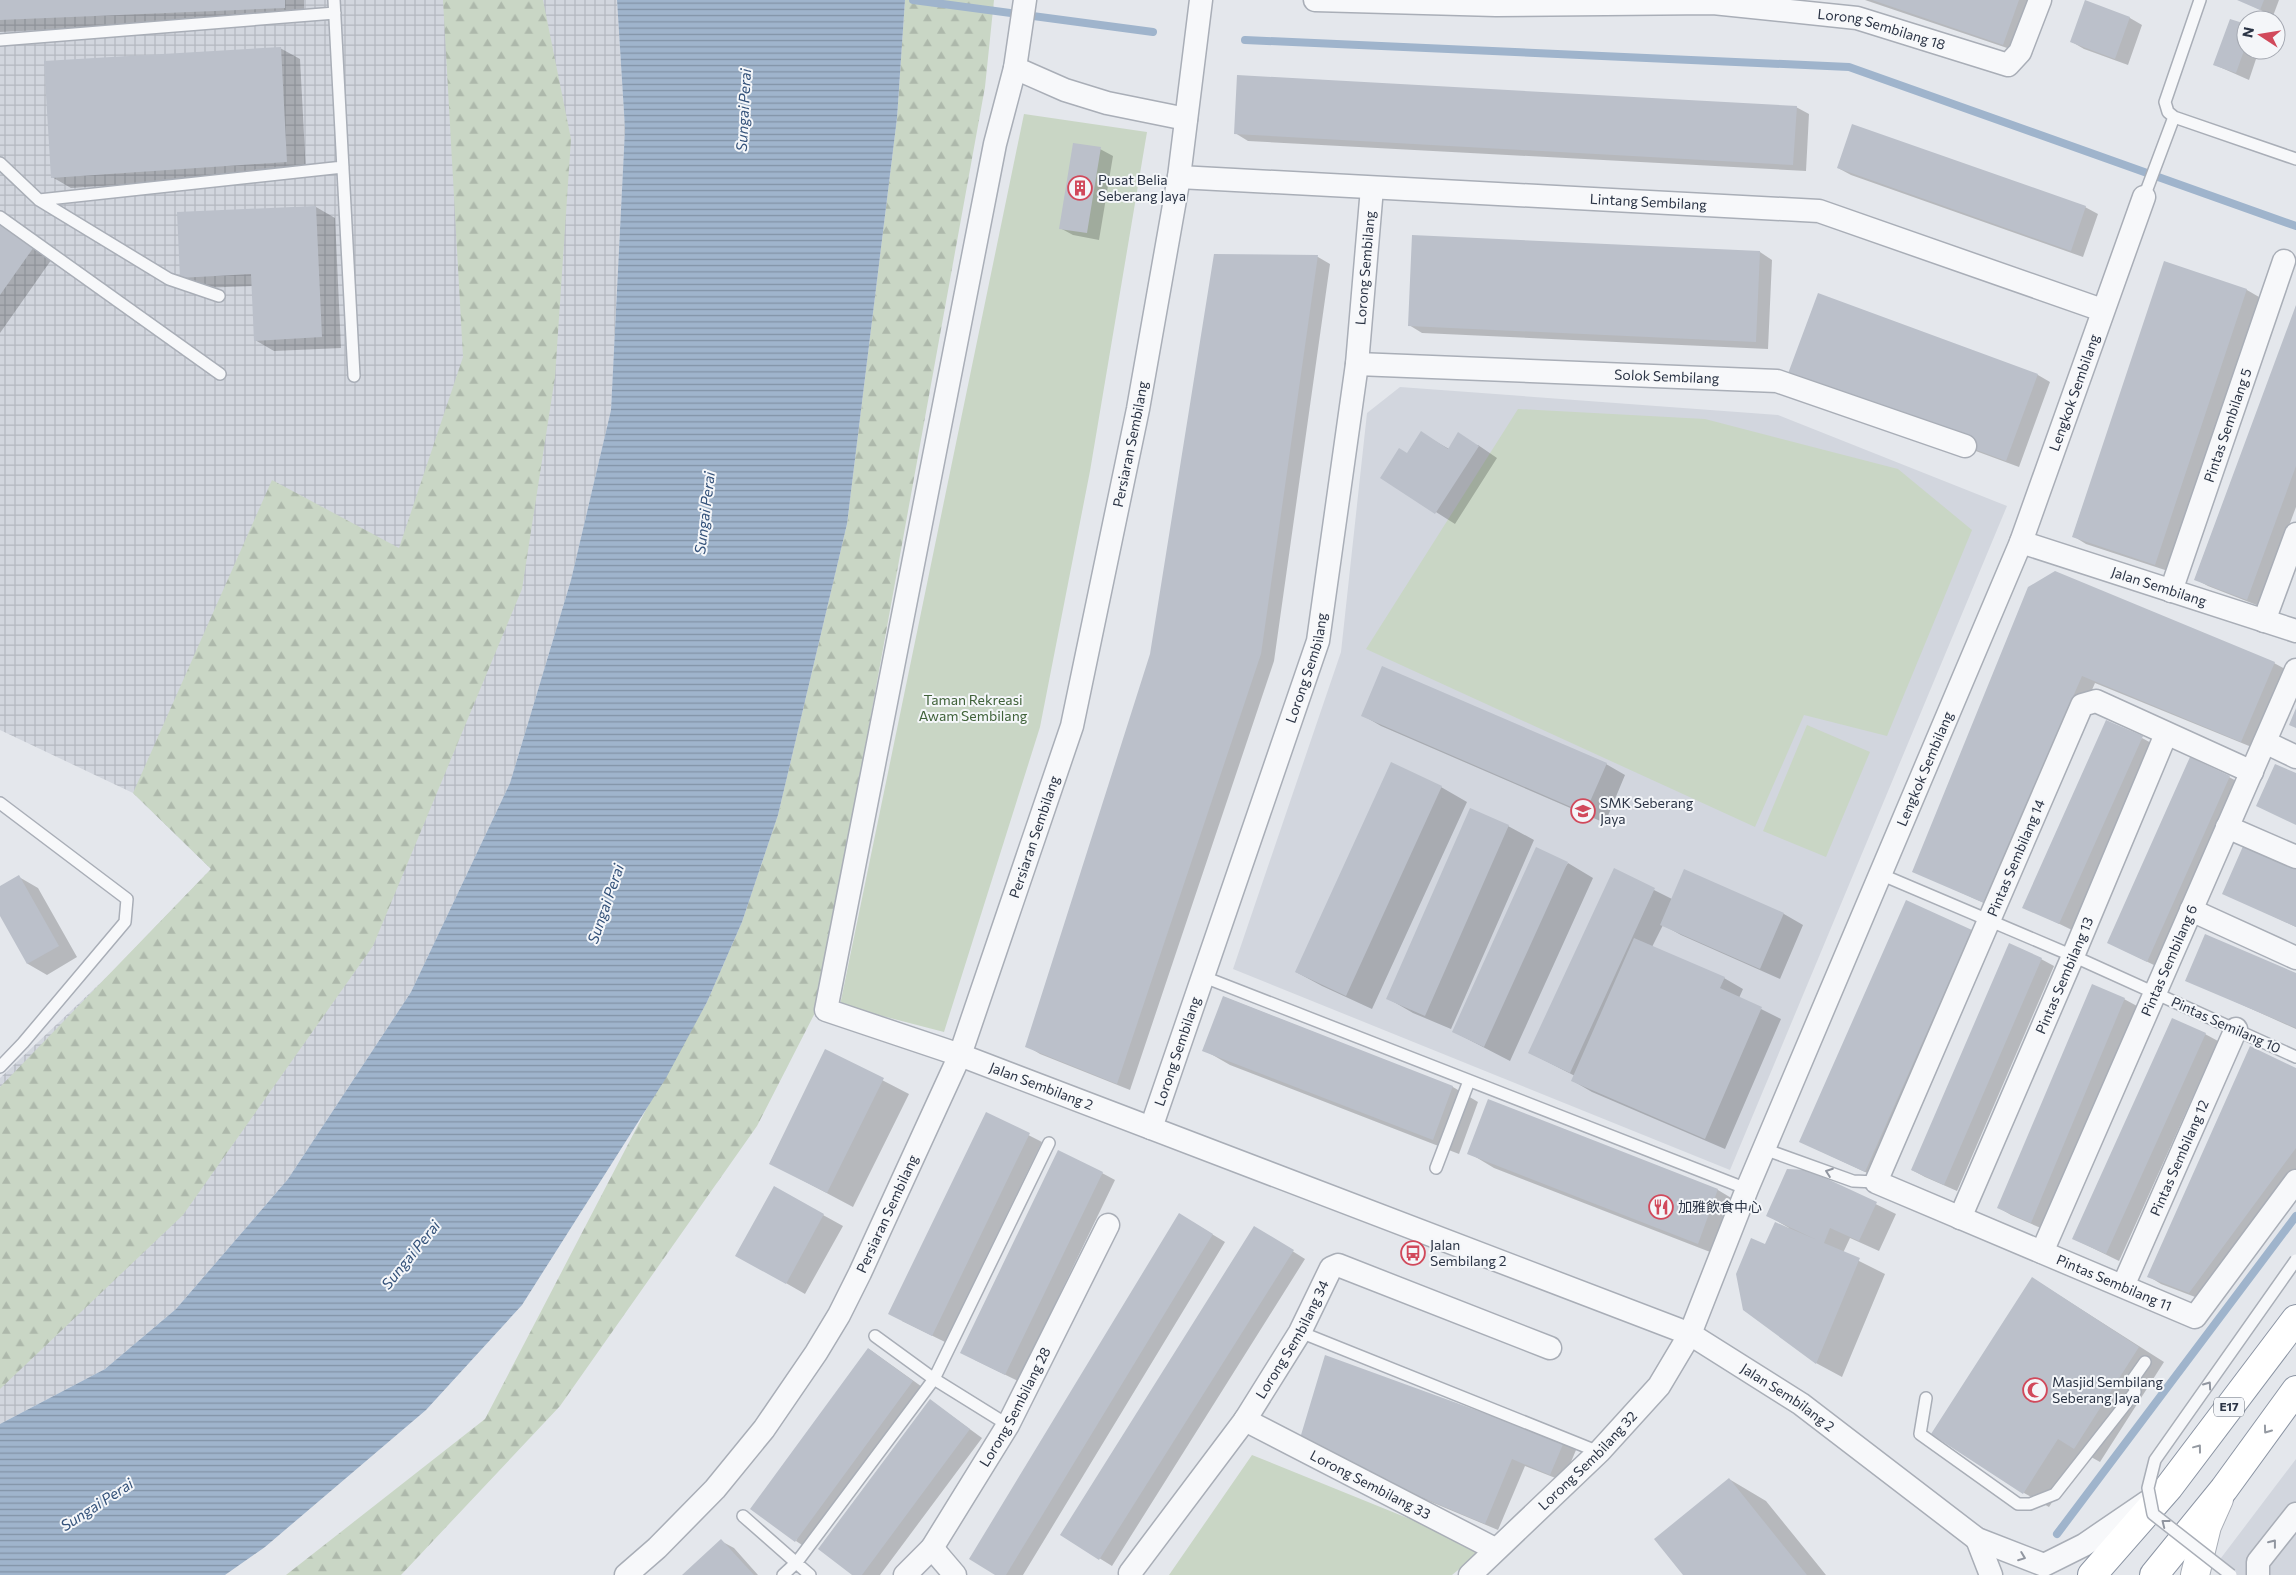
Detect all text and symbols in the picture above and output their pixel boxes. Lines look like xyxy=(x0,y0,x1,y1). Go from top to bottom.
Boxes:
street label: Lorong Sembilang 18 xyxy=(1817,5,1948,53)
north arrow xyxy=(2236,10,2286,60)
text: N xyxy=(2238,25,2257,39)
water label: Sungai Perai xyxy=(732,67,754,152)
place label: Pusat Belia Seberang Jaya xyxy=(1098,171,1186,204)
building icon: Pusat Belia Seberang Jaya xyxy=(1067,175,1093,201)
street label: Lintang Sembilang xyxy=(1589,190,1708,213)
street label: Lorong Sembilang xyxy=(1351,210,1378,326)
street label: Lengkok Sembilang xyxy=(2045,331,2103,453)
street label: Solok Sembilang xyxy=(1614,365,1720,387)
street label: Pintas Sembilang 5 xyxy=(2200,366,2255,485)
street label: Persiaran Sembilang xyxy=(1109,379,1151,509)
water label: Sungai Perai xyxy=(690,469,718,555)
street label: Jalan Sembilang xyxy=(2109,563,2209,610)
street label: Lorong Sembilang xyxy=(1282,611,1330,725)
park label: Taman Rekreasi Awam Sembilang xyxy=(919,691,1028,724)
street label: Lengkok Sembilang xyxy=(1893,708,1956,829)
street label: Persiaran Sembilang xyxy=(1005,773,1063,900)
place label: SMK Seberang Jaya xyxy=(1600,794,1694,827)
street label: Pintas Sembilang 14 xyxy=(1983,796,2048,919)
school or university icon: SMK Seberang Jaya xyxy=(1570,798,1596,824)
water label: Sungai Perai xyxy=(583,860,627,946)
street label: Pintas Sembilang 6 xyxy=(2137,902,2201,1019)
street label: Pintas Sembilang 13 xyxy=(2031,914,2096,1036)
street label: Pintas Semilang 10 xyxy=(2169,993,2284,1056)
street label: Lorong Sembilang xyxy=(1150,994,1204,1108)
street label: Jalan Sembilang 2 xyxy=(987,1058,1096,1113)
street label: Pintas Sembilang 12 xyxy=(2146,1097,2212,1218)
street label: Persiaran Sembilang xyxy=(852,1151,921,1275)
one-way arrow xyxy=(1825,1168,1834,1178)
restaurant icon: 加雅飲食中心 xyxy=(1648,1194,1674,1220)
place label: 加雅飲食中心 xyxy=(1678,1198,1762,1215)
water label: Sungai Perai xyxy=(377,1216,444,1292)
place label: Jalan Sembilang 2 xyxy=(1430,1236,1507,1269)
bus stop icon: Jalan Sembilang 2 xyxy=(1400,1240,1426,1266)
street label: Pintas Sembilang 11 xyxy=(2054,1250,2174,1314)
street label: Lorong Sembilang 34 xyxy=(1252,1277,1332,1402)
street label: Lorong Sembilang 28 xyxy=(975,1344,1054,1470)
street label: Jalan Sembilang 2 xyxy=(1738,1359,1838,1435)
place label: Masjid Sembilang Seberang Jaya xyxy=(2052,1373,2163,1406)
mosque icon: Masjid Sembilang Seberang Jaya xyxy=(2022,1377,2048,1403)
one-way arrow xyxy=(2202,1381,2211,1391)
road number: E17 xyxy=(2214,1398,2244,1416)
street label: Lorong Sembilang 32 xyxy=(1534,1407,1640,1514)
one-way arrow xyxy=(2264,1424,2273,1434)
one-way arrow xyxy=(2193,1445,2201,1454)
street label: Lorong Sembilang 33 xyxy=(1307,1446,1434,1522)
water label: Sungai Perai xyxy=(57,1473,137,1534)
one-way arrow xyxy=(2162,1521,2171,1529)
one-way arrow xyxy=(2267,1539,2276,1549)
one-way arrow xyxy=(2017,1550,2026,1561)

